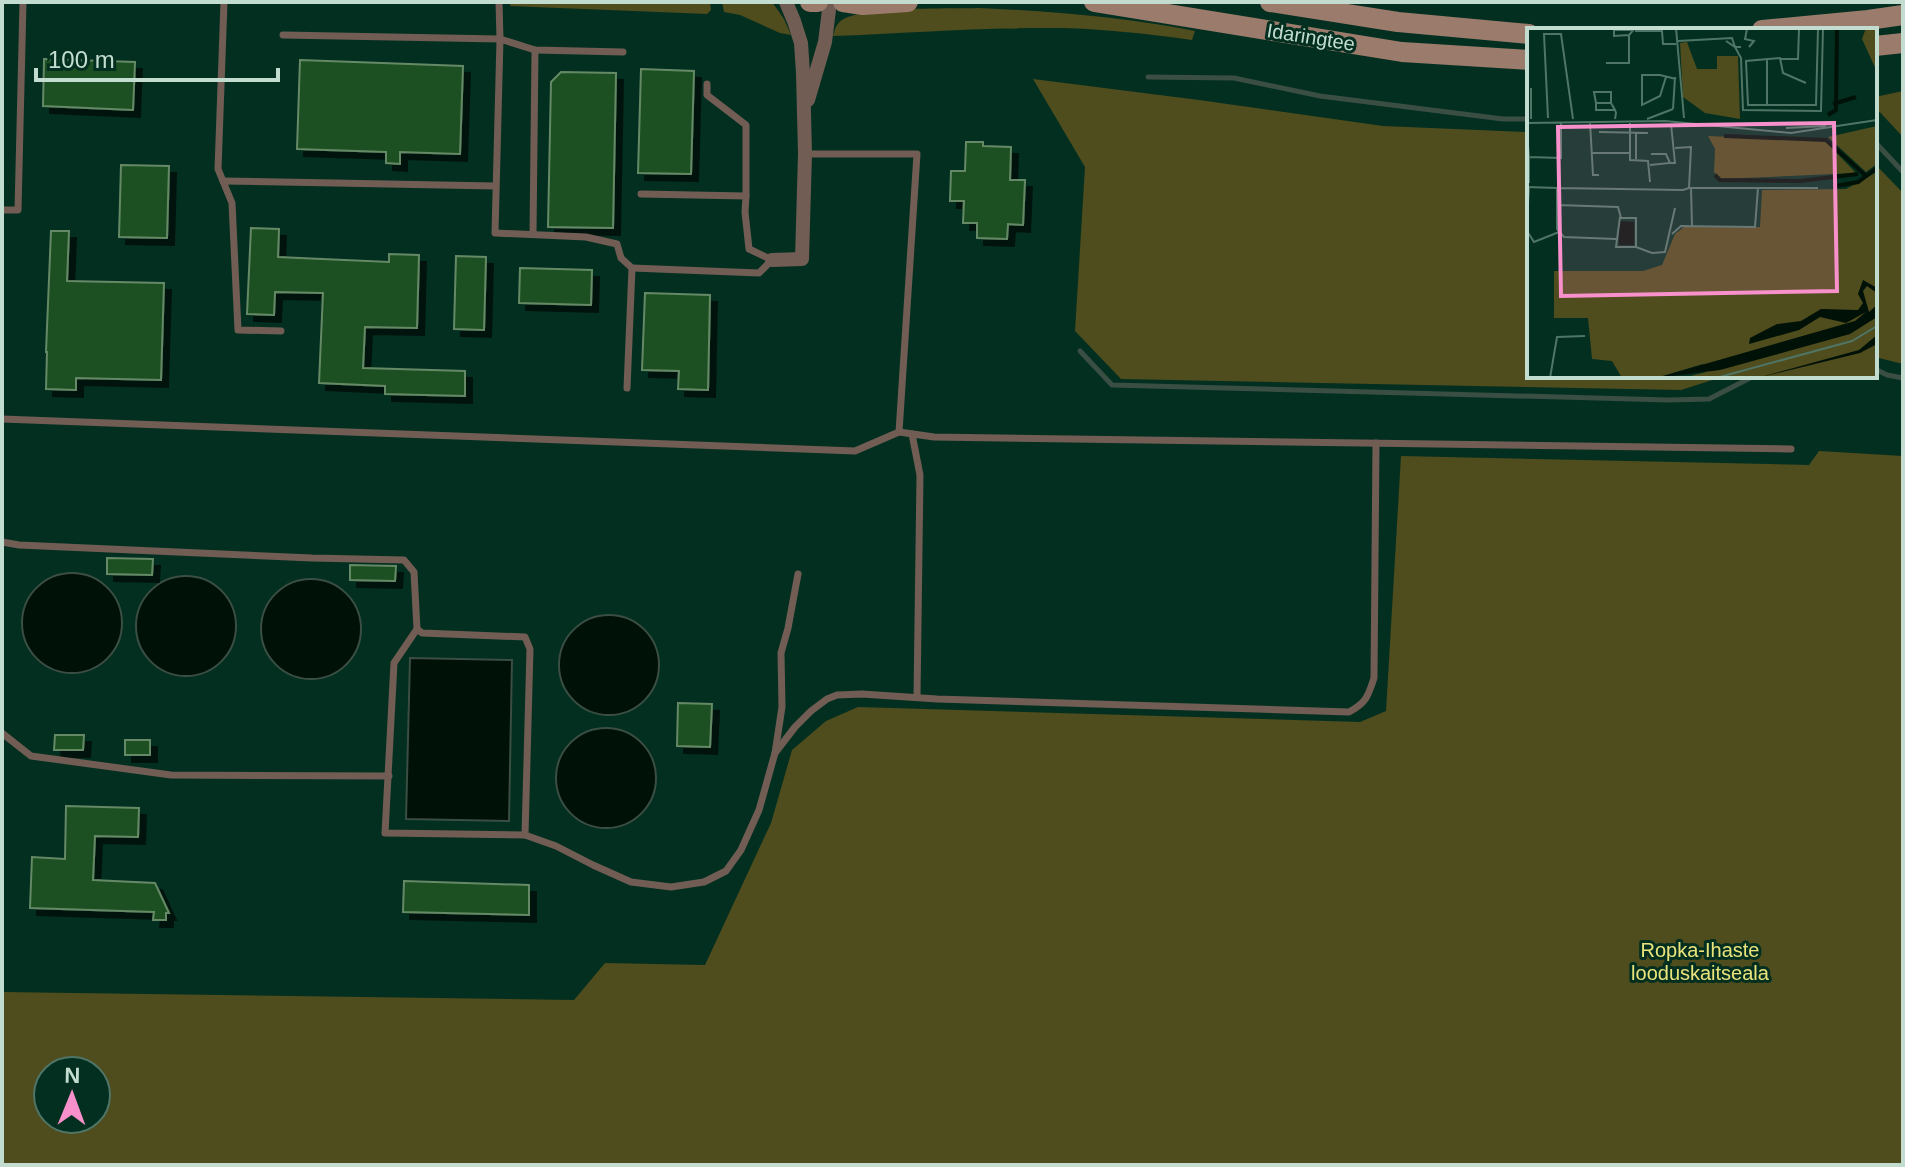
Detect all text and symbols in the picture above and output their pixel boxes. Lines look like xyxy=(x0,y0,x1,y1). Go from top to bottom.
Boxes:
street label: Idaringtee xyxy=(1265,19,1357,55)
inset map xyxy=(1527,28,1877,378)
scale bar xyxy=(36,32,278,82)
text: 100 m xyxy=(48,46,115,73)
park label: Ropka-Ihaste looduskaitseala xyxy=(1631,939,1770,984)
north arrow xyxy=(32,1055,112,1135)
text: N xyxy=(64,1063,81,1088)

